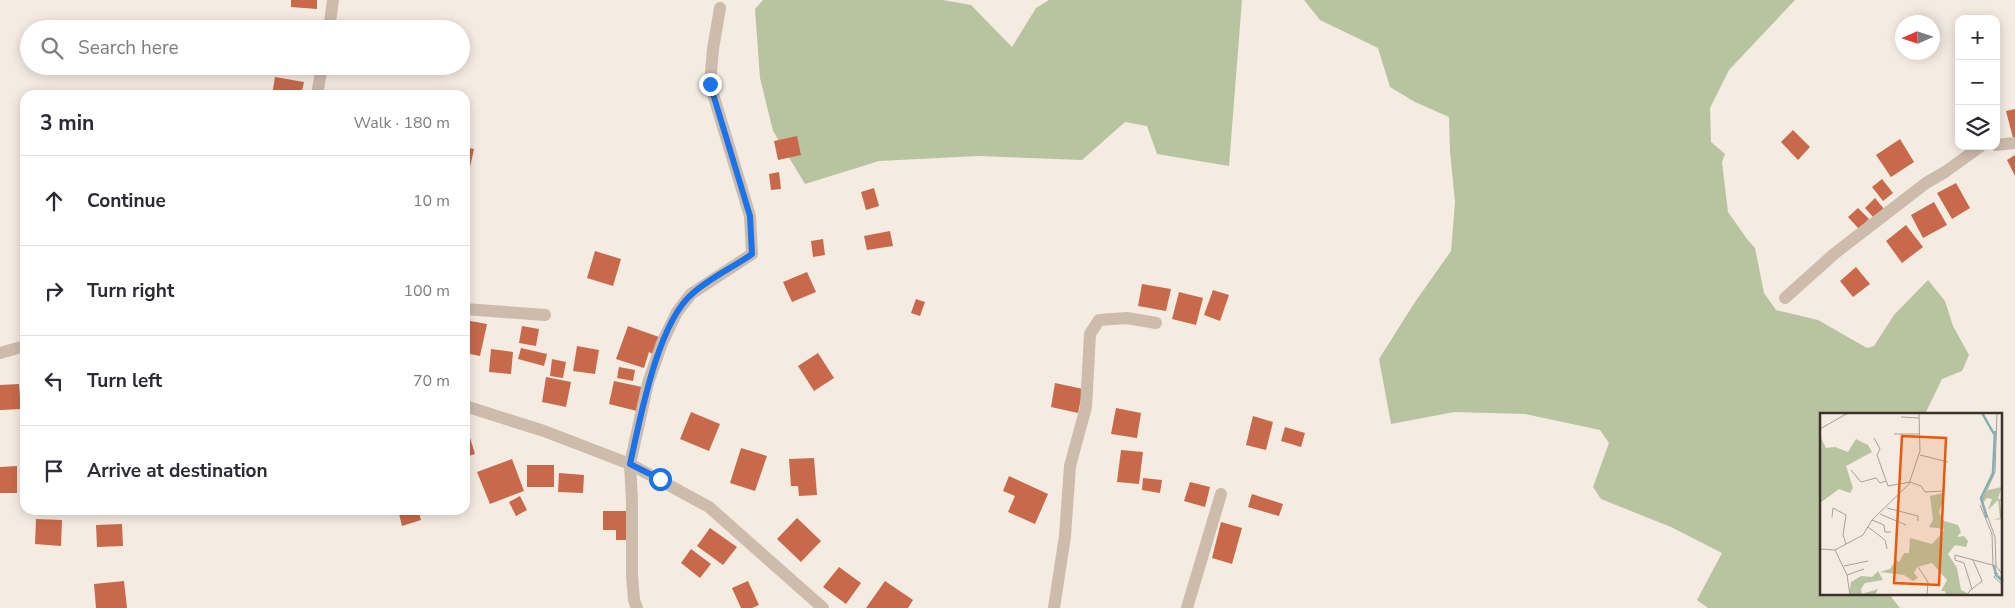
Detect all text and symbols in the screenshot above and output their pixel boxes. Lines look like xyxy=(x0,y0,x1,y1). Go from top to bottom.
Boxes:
north arrow xyxy=(1895,15,1940,60)
map controls xyxy=(1955,15,2000,150)
button: + xyxy=(1955,15,2000,60)
search box xyxy=(20,20,470,75)
icon: search xyxy=(38,34,66,62)
text: Search here xyxy=(78,35,179,61)
button: − xyxy=(1955,60,2000,105)
route end xyxy=(699,73,722,96)
button: layers xyxy=(1955,105,2000,150)
text: 3 min xyxy=(40,109,94,137)
text: Walk · 180 m xyxy=(354,112,450,134)
icon: ahead xyxy=(40,187,68,215)
text: Continue xyxy=(87,188,166,214)
text: 10 m xyxy=(413,190,450,212)
icon: right xyxy=(40,277,68,305)
text: Turn right xyxy=(87,278,174,304)
text: 100 m xyxy=(403,280,450,302)
icon: left xyxy=(40,367,68,395)
text: Turn left xyxy=(87,368,162,394)
text: 70 m xyxy=(413,370,450,392)
inset map xyxy=(1820,413,2002,596)
icon: arrive xyxy=(40,457,68,485)
text: Arrive at destination xyxy=(87,458,268,484)
route start xyxy=(649,468,672,491)

